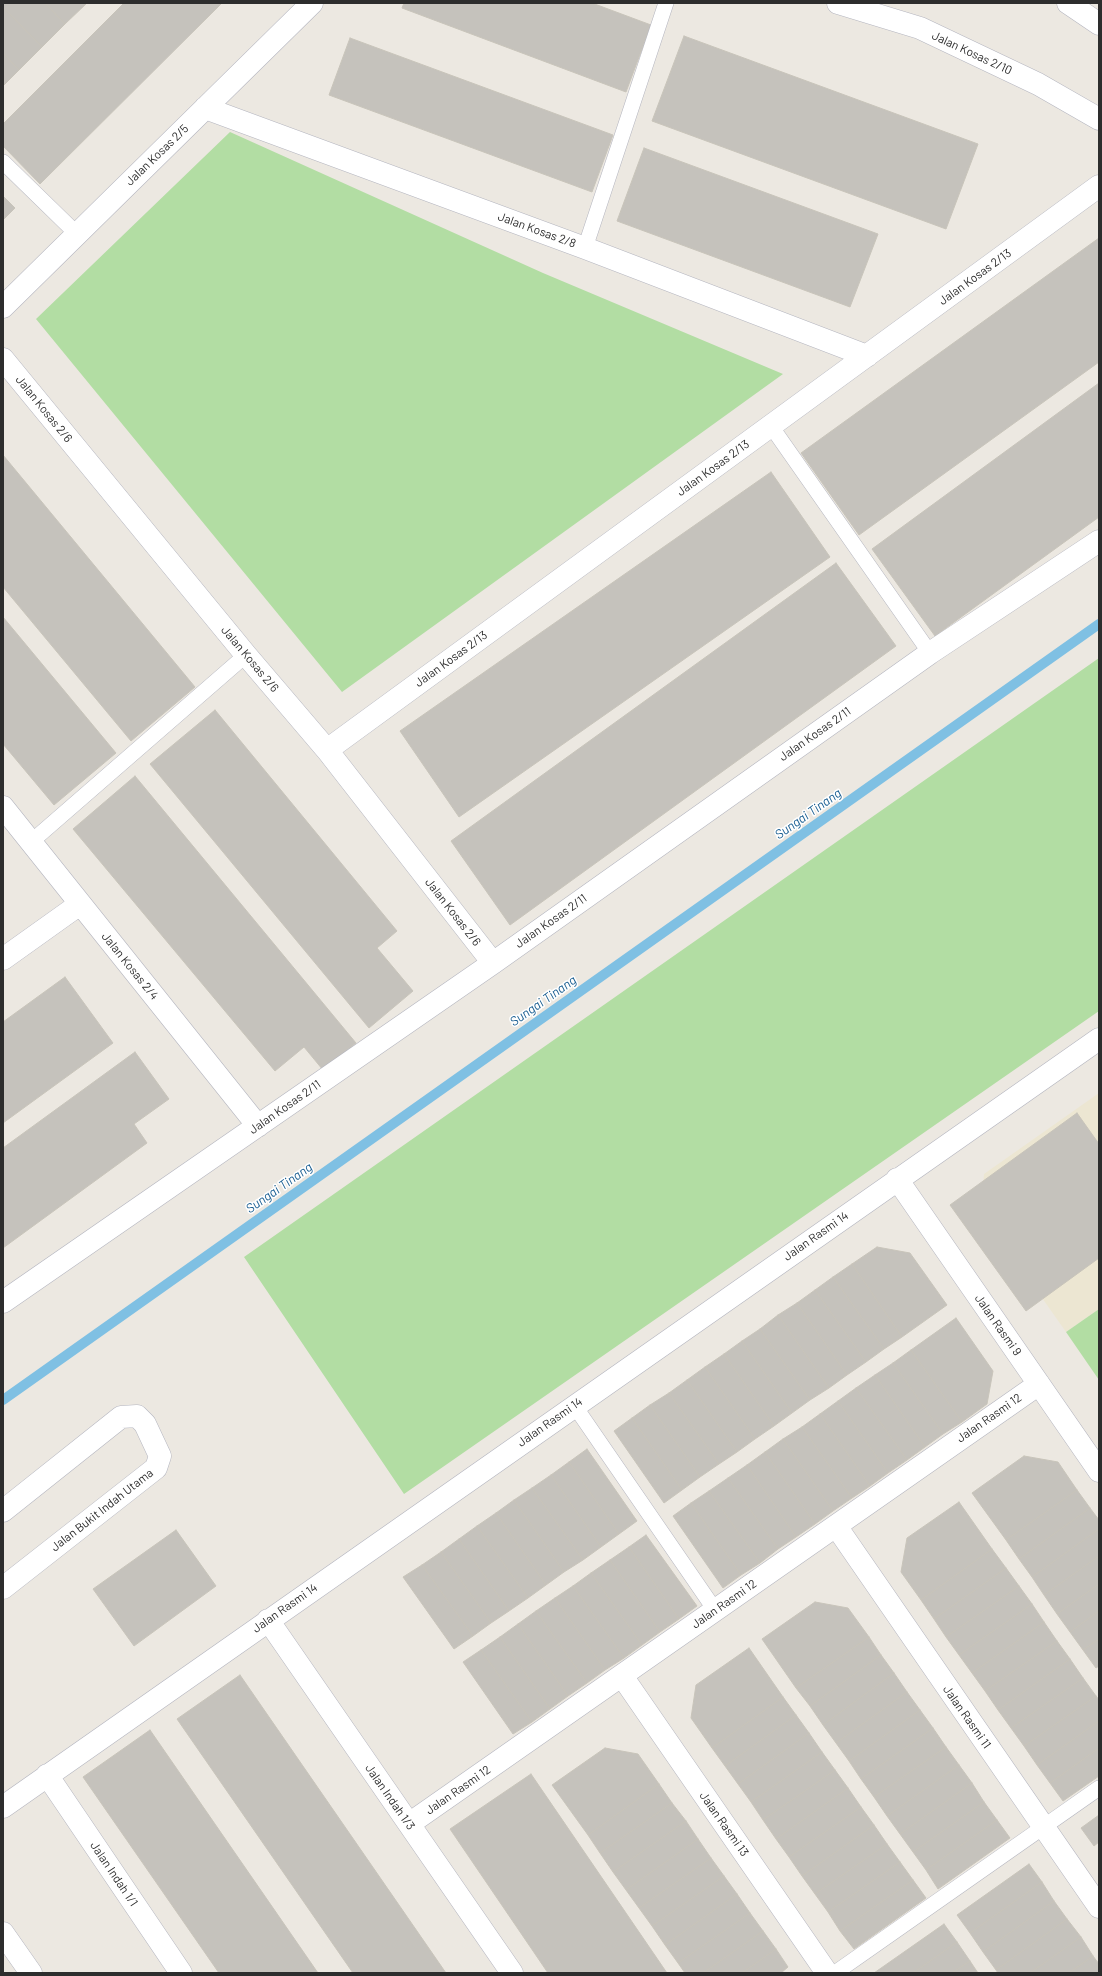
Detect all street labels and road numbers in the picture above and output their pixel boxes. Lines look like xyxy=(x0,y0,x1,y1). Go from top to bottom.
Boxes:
street label: Jalan Kosas 2/10 xyxy=(930,28,1014,78)
street label: Jalan Kosas 2/5 xyxy=(123,121,191,189)
street label: Jalan Kosas 2/8 xyxy=(496,209,578,251)
street label: Jalan Kosas 2/13 xyxy=(936,246,1014,308)
street label: Jalan Kosas 2/6 xyxy=(13,373,75,445)
street label: Jalan Kosas 2/13 xyxy=(674,437,752,499)
street label: Jalan Kosas 2/6 xyxy=(218,623,282,695)
street label: Jalan Kosas 2/13 xyxy=(412,628,490,690)
street label: Jalan Kosas 2/11 xyxy=(776,704,854,764)
street label: Jalan Kosas 2/6 xyxy=(422,875,484,949)
street label: Jalan Kosas 2/11 xyxy=(512,891,590,951)
street label: Jalan Kosas 2/4 xyxy=(98,929,162,1003)
street label: Jalan Kosas 2/11 xyxy=(246,1077,324,1137)
street label: Jalan Rasmi 14 xyxy=(781,1208,851,1264)
street label: Jalan Rasmi 9 xyxy=(972,1292,1024,1358)
street label: Jalan Rasmi 12 xyxy=(954,1390,1024,1446)
street label: Jalan Rasmi 14 xyxy=(515,1394,585,1450)
street label: Jalan Bukit Indah Utama xyxy=(48,1466,156,1554)
street label: Jalan Rasmi 12 xyxy=(689,1576,759,1632)
street label: Jalan Rasmi 14 xyxy=(250,1580,320,1636)
street label: Jalan Rasmi 11 xyxy=(940,1683,994,1751)
street label: Jalan Indah 1/3 xyxy=(362,1761,418,1833)
street label: Jalan Rasmi 12 xyxy=(423,1762,493,1818)
street label: Jalan Rasmi 13 xyxy=(696,1789,752,1859)
street label: Jalan Indah 1/1 xyxy=(87,1839,141,1909)

